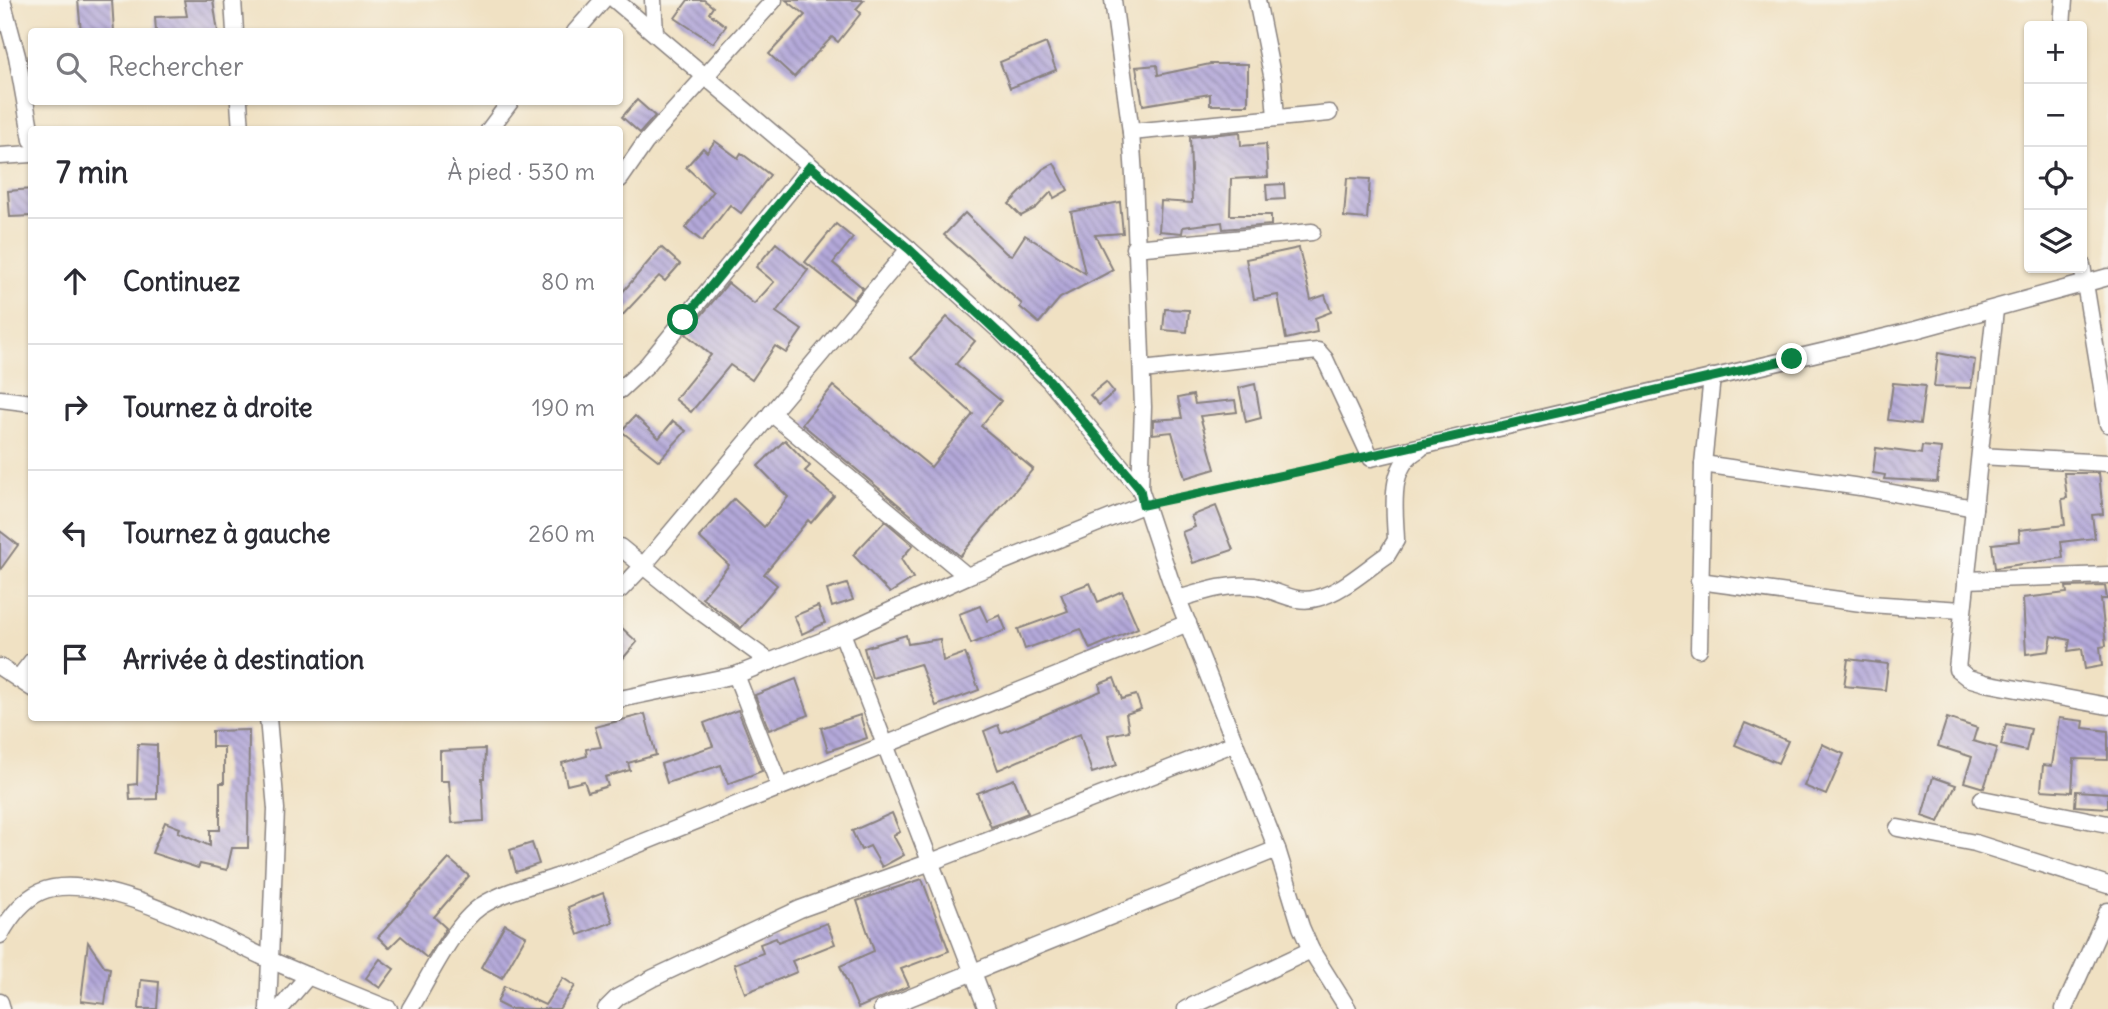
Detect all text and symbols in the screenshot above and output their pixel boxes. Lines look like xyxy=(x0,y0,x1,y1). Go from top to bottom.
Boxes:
map controls xyxy=(2024,21,2087,273)
button: + xyxy=(2024,21,2087,84)
search box xyxy=(28,28,623,105)
icon: search xyxy=(52,48,90,86)
text: Rechercher xyxy=(108,50,244,83)
button: − xyxy=(2024,84,2087,147)
button: locate xyxy=(2024,147,2087,210)
text: 7 min xyxy=(56,153,128,191)
text: À pied · 530 m xyxy=(447,157,595,186)
button: layers xyxy=(2024,210,2087,273)
icon: ahead xyxy=(56,262,94,300)
text: Continuez xyxy=(123,265,240,298)
text: 80 m xyxy=(541,267,595,296)
route start xyxy=(667,304,698,335)
route end xyxy=(1776,343,1807,374)
icon: right xyxy=(56,388,94,426)
text: Tournez à droite xyxy=(123,391,313,424)
text: 190 m xyxy=(532,393,595,422)
icon: left xyxy=(56,514,94,552)
text: Tournez à gauche xyxy=(123,517,331,550)
text: 260 m xyxy=(528,519,595,548)
icon: arrive xyxy=(56,640,94,678)
text: Arrivée à destination xyxy=(123,643,364,676)

